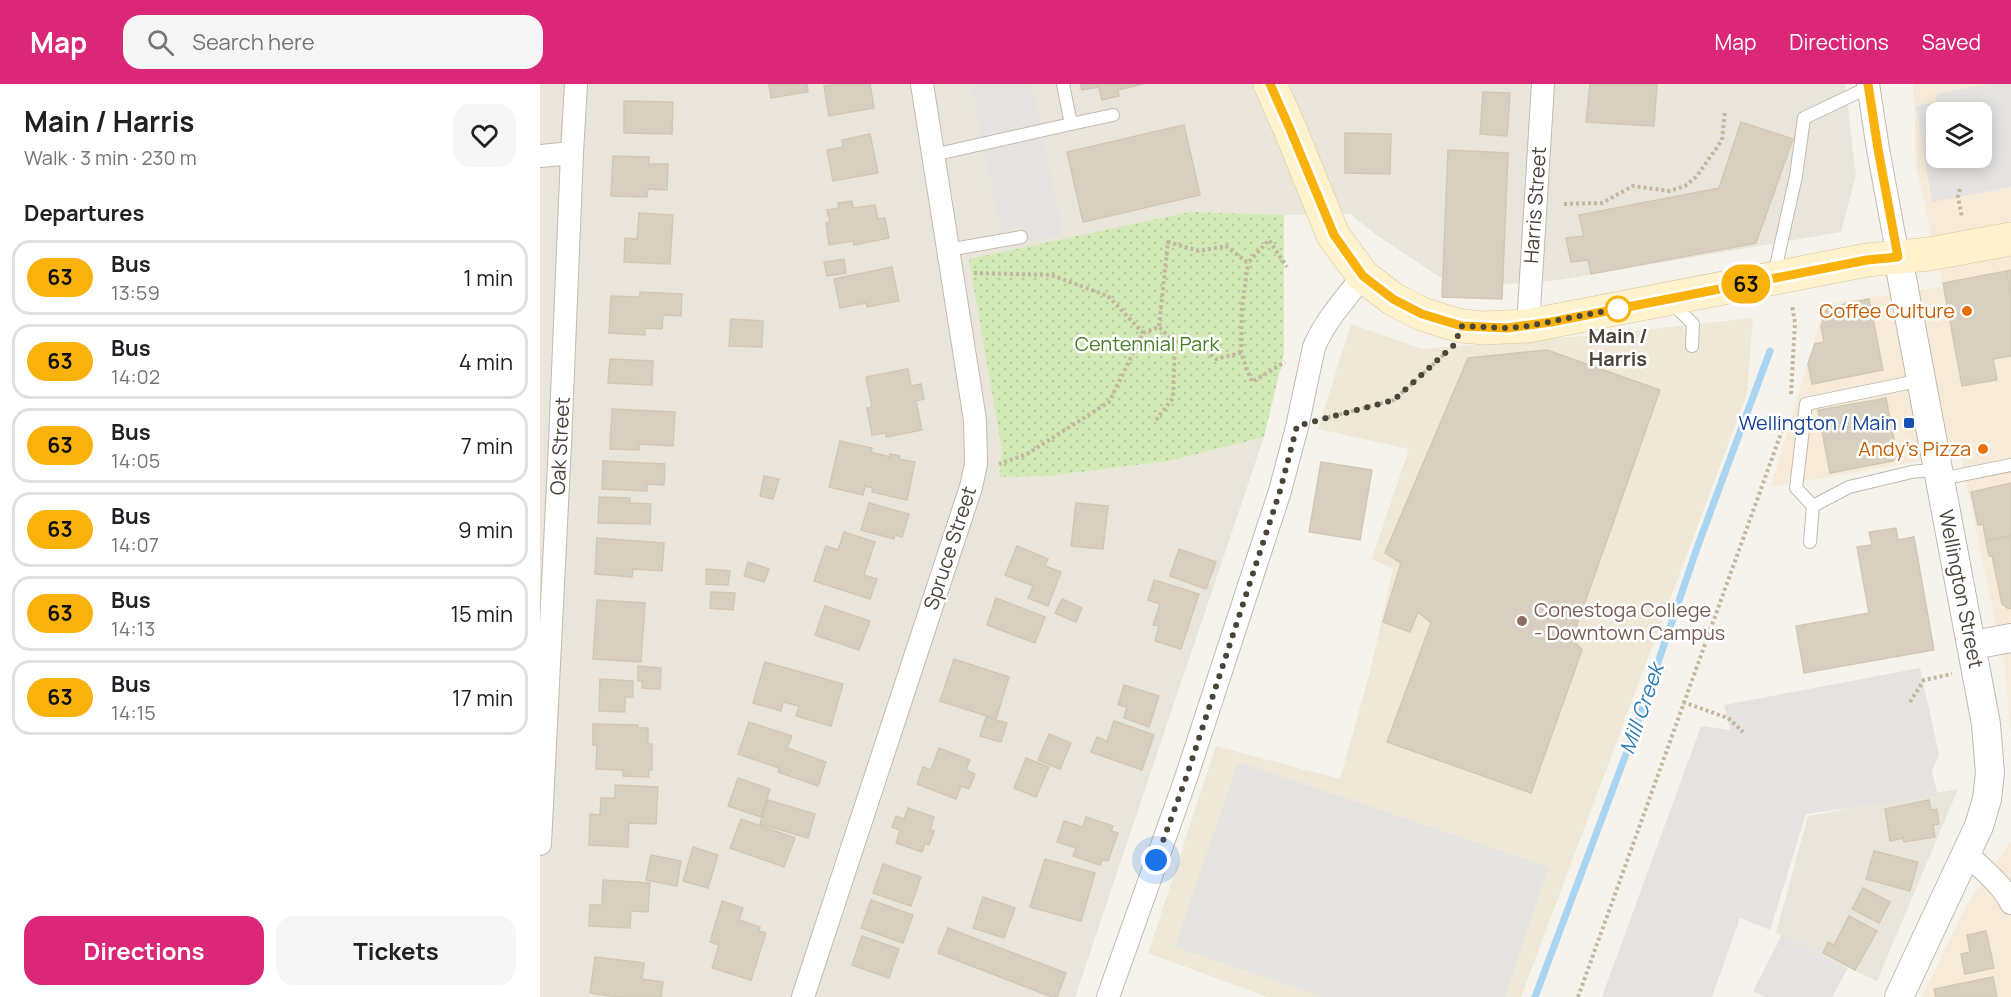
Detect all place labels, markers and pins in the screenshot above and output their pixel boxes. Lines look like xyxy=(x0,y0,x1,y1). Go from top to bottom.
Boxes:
marker: Main / Harris xyxy=(1605,296,1631,322)
place label: Coffee Culture xyxy=(1819,297,1955,324)
marker: Coffee Culture xyxy=(1960,304,1974,318)
place label: Main / Harris xyxy=(1588,322,1648,372)
place label: Wellington / Main xyxy=(1739,409,1897,436)
marker: Wellington / Main xyxy=(1902,416,1916,430)
place label: Andy’s Pizza xyxy=(1858,435,1971,462)
marker: Andy’s Pizza xyxy=(1976,442,1990,456)
place label: Conestoga College - Downtown Campus xyxy=(1534,596,1725,646)
marker: Conestoga College - Downtown Campus xyxy=(1515,614,1529,628)

